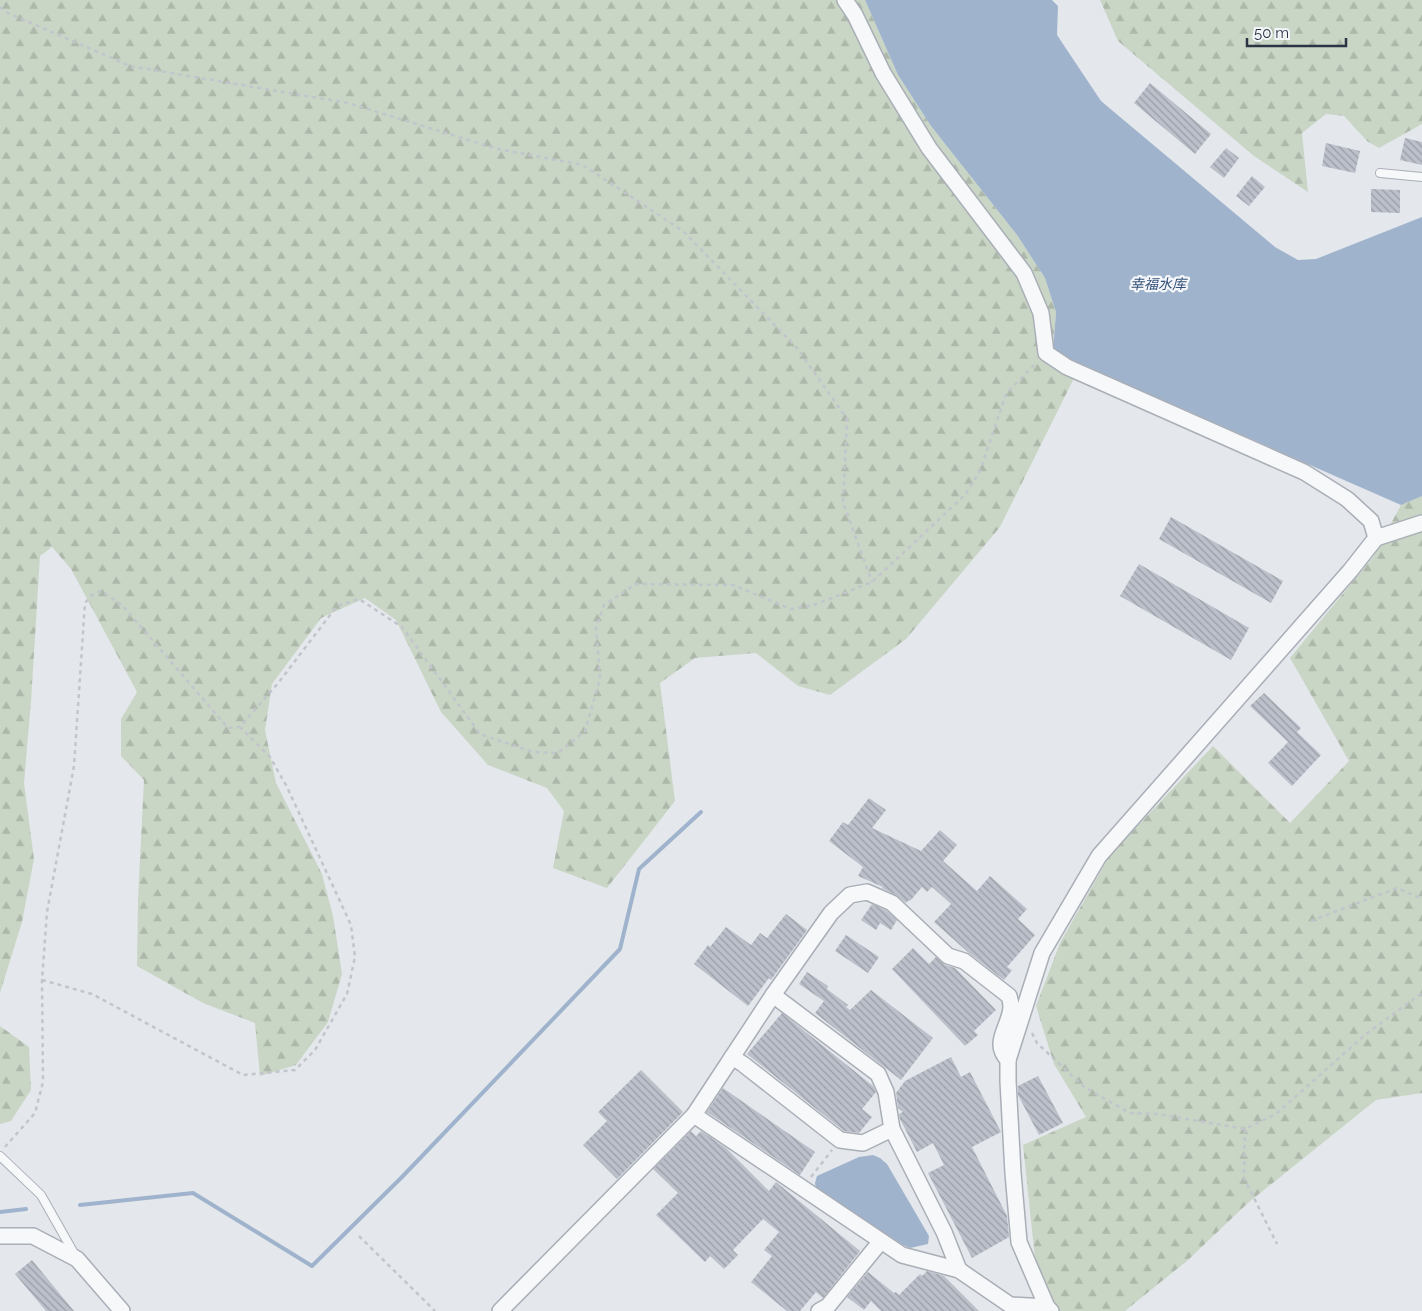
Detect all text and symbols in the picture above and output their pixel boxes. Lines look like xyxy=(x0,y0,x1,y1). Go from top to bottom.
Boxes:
scale bar xyxy=(1247,15,1346,47)
text: 50 m xyxy=(1254,24,1289,42)
water label: 幸福水库 xyxy=(1130,276,1188,292)

